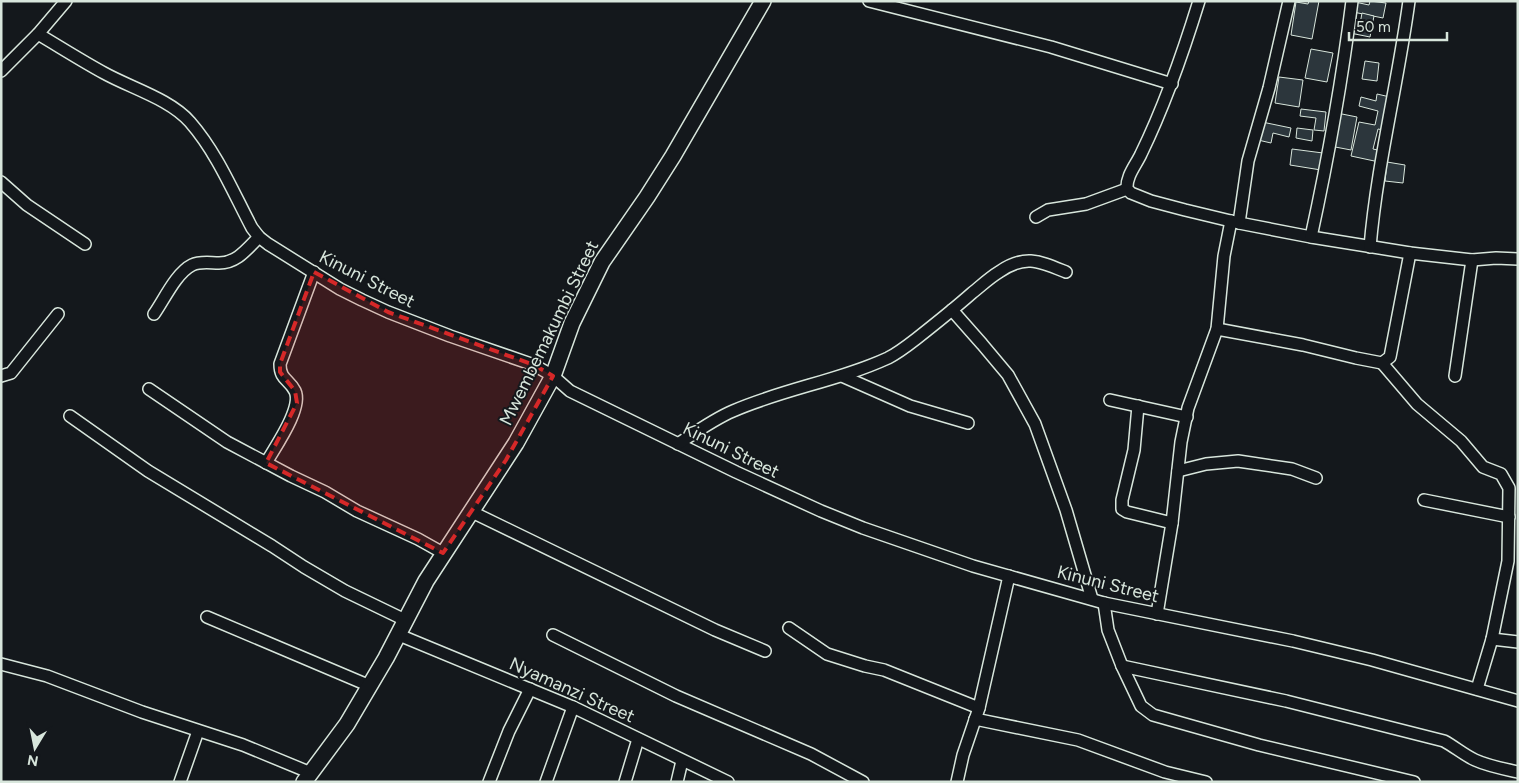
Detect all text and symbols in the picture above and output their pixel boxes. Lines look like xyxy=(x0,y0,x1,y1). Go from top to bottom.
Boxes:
scale bar xyxy=(1349,10,1446,42)
text: 50 m xyxy=(1356,18,1391,36)
street label: Mwembemakumbi Street xyxy=(495,237,603,429)
street label: Kinuni Street xyxy=(316,246,419,313)
street label: Kinuni Street xyxy=(679,417,783,483)
street label: Kinuni Street xyxy=(1055,561,1161,607)
street label: Nyamanzi Street xyxy=(506,653,638,728)
north arrow xyxy=(10,723,60,773)
text: N xyxy=(26,751,40,770)

